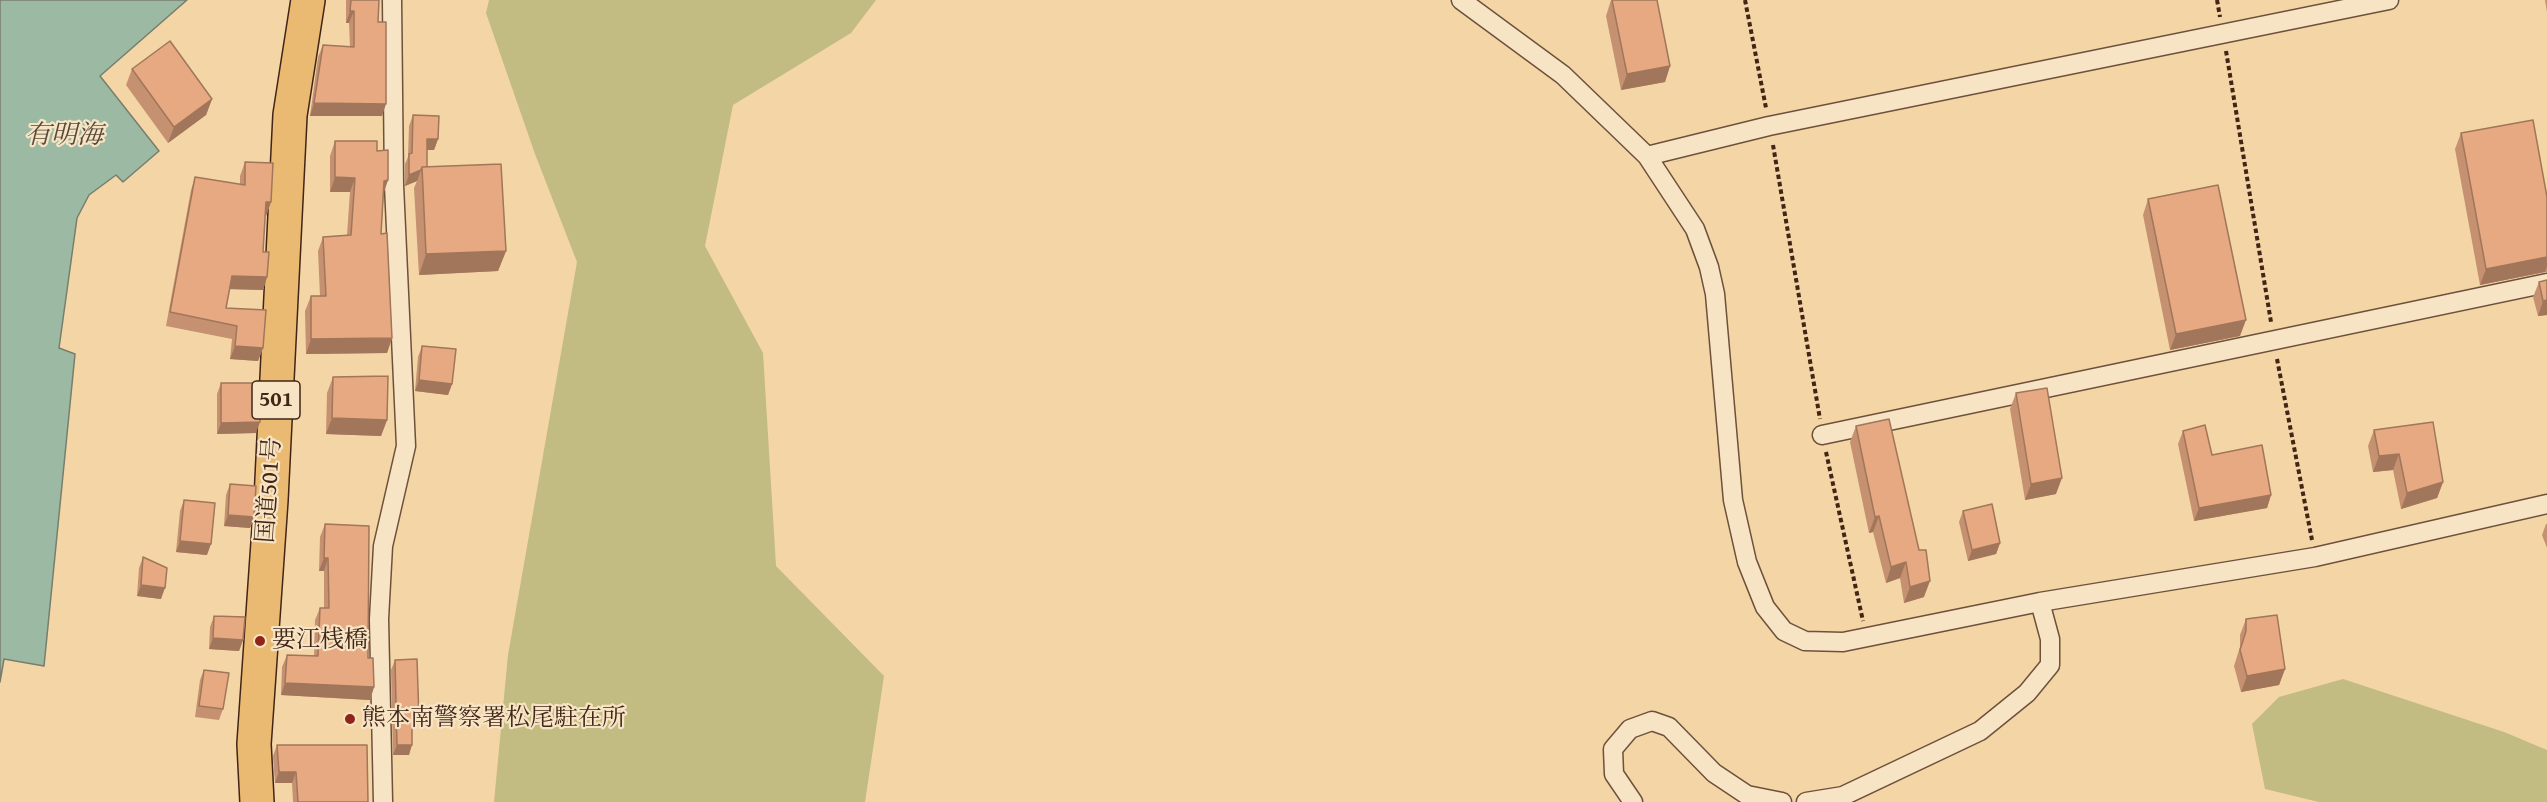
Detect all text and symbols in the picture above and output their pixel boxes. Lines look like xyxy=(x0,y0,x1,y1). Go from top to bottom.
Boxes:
water label: 有明海 xyxy=(25,120,103,152)
road number: 501 xyxy=(252,381,300,419)
street label: 国道501号 xyxy=(252,436,288,544)
place label: 要江桟橋 xyxy=(272,627,368,655)
marker: 要江桟橋 xyxy=(253,634,267,648)
place label: 熊本南警察署松尾駐在所 xyxy=(362,705,626,733)
marker: 熊本南警察署松尾駐在所 xyxy=(343,712,357,726)

